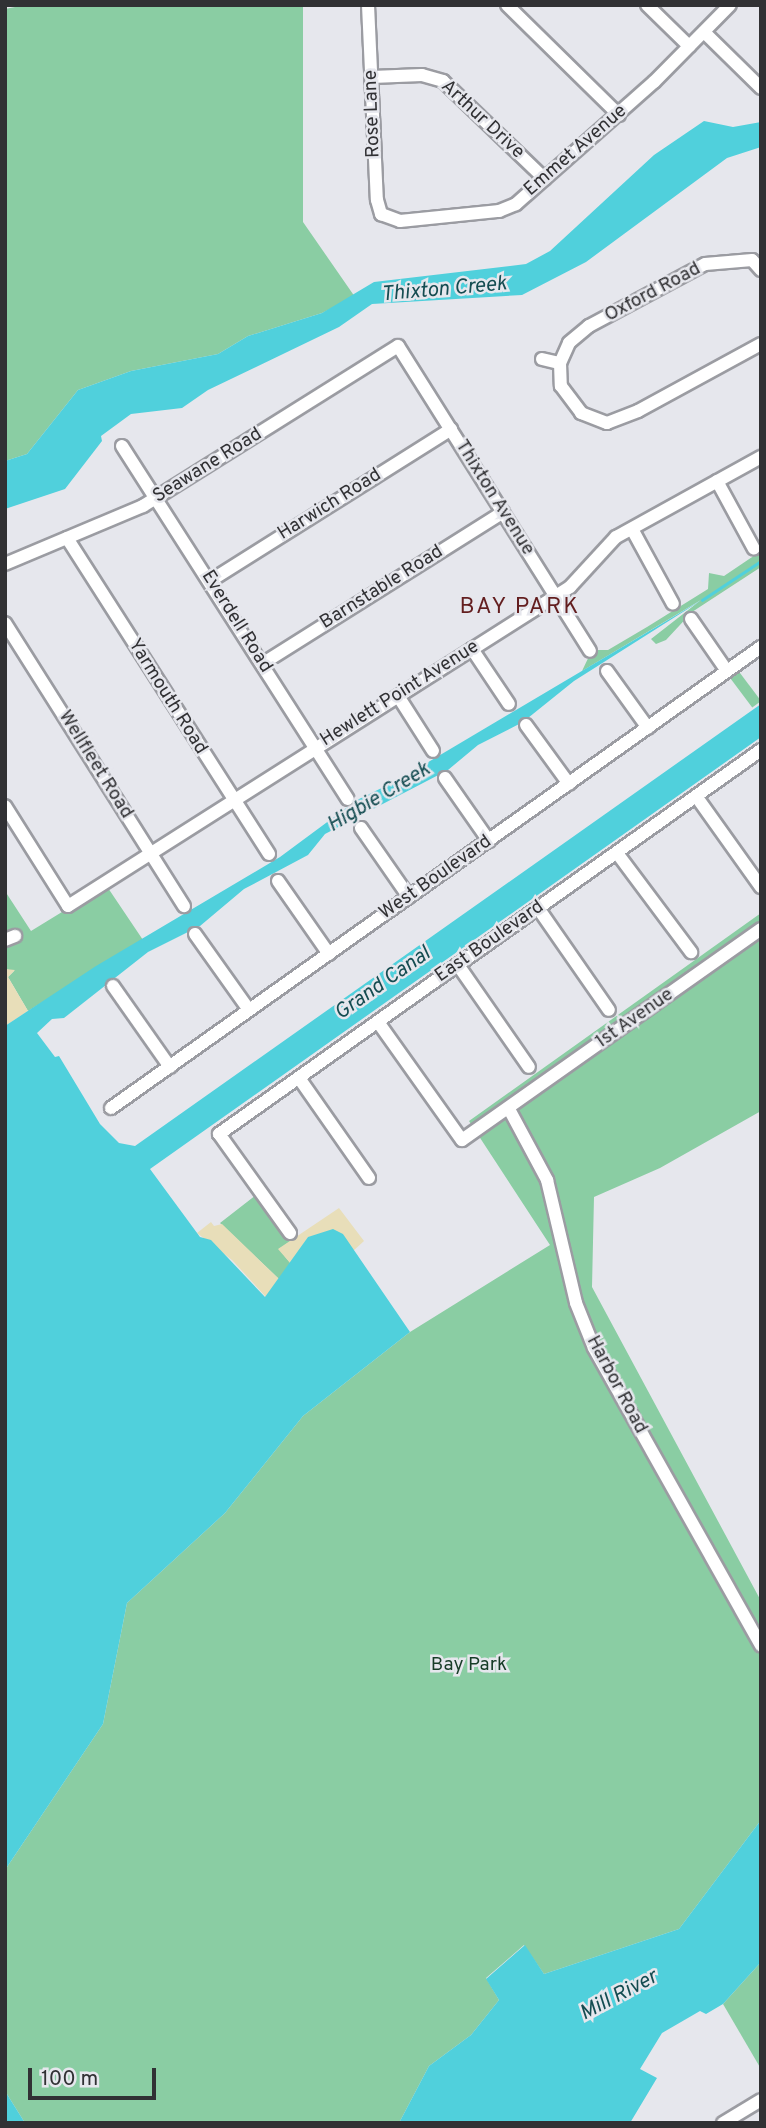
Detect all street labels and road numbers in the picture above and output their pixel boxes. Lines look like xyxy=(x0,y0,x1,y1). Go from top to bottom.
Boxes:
street label: Rose Lane xyxy=(360,70,386,158)
street label: Arthur Drive xyxy=(436,76,528,164)
street label: Emmet Avenue xyxy=(520,100,632,202)
street label: Oxford Road xyxy=(601,258,705,328)
street label: Seawane Road xyxy=(149,423,267,509)
street label: Thixton Avenue xyxy=(449,436,539,560)
street label: Harwich Road xyxy=(274,464,386,546)
street label: Barnstable Road xyxy=(316,541,448,635)
street label: Everdell Road xyxy=(195,567,277,677)
street label: Yarmouth Road xyxy=(122,635,212,759)
street label: Hewlett Point Avenue xyxy=(316,636,484,752)
street label: Wellfleet Road xyxy=(53,707,137,823)
street label: West Boulevard xyxy=(375,831,497,925)
street label: East Boulevard xyxy=(431,896,549,988)
street label: 1st Avenue xyxy=(591,984,679,1054)
street label: Harbor Road xyxy=(581,1332,651,1438)

